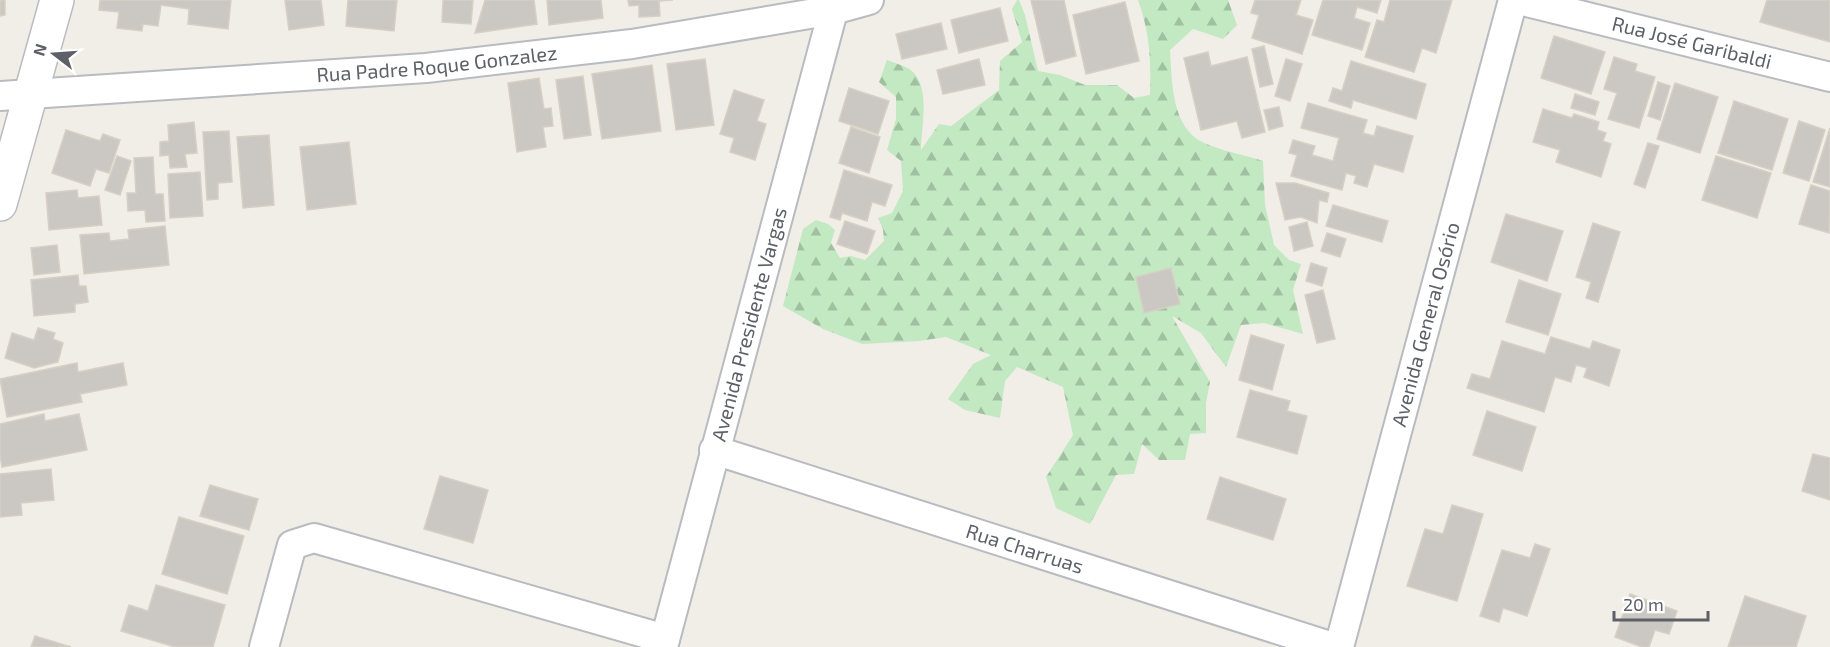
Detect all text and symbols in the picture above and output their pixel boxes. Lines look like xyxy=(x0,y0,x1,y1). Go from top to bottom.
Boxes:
street label: Rua José Garibaldi xyxy=(1610,10,1774,73)
north arrow xyxy=(24,24,84,84)
street label: Rua Padre Roque Gonzalez xyxy=(316,40,558,86)
text: N xyxy=(28,41,50,58)
street label: Avenida Presidente Vargas xyxy=(706,204,791,444)
street label: Avenida General Osório xyxy=(1386,219,1464,429)
street label: Rua Charruas xyxy=(963,518,1087,578)
scale bar xyxy=(1614,584,1708,622)
text: 20 m xyxy=(1623,593,1664,615)

